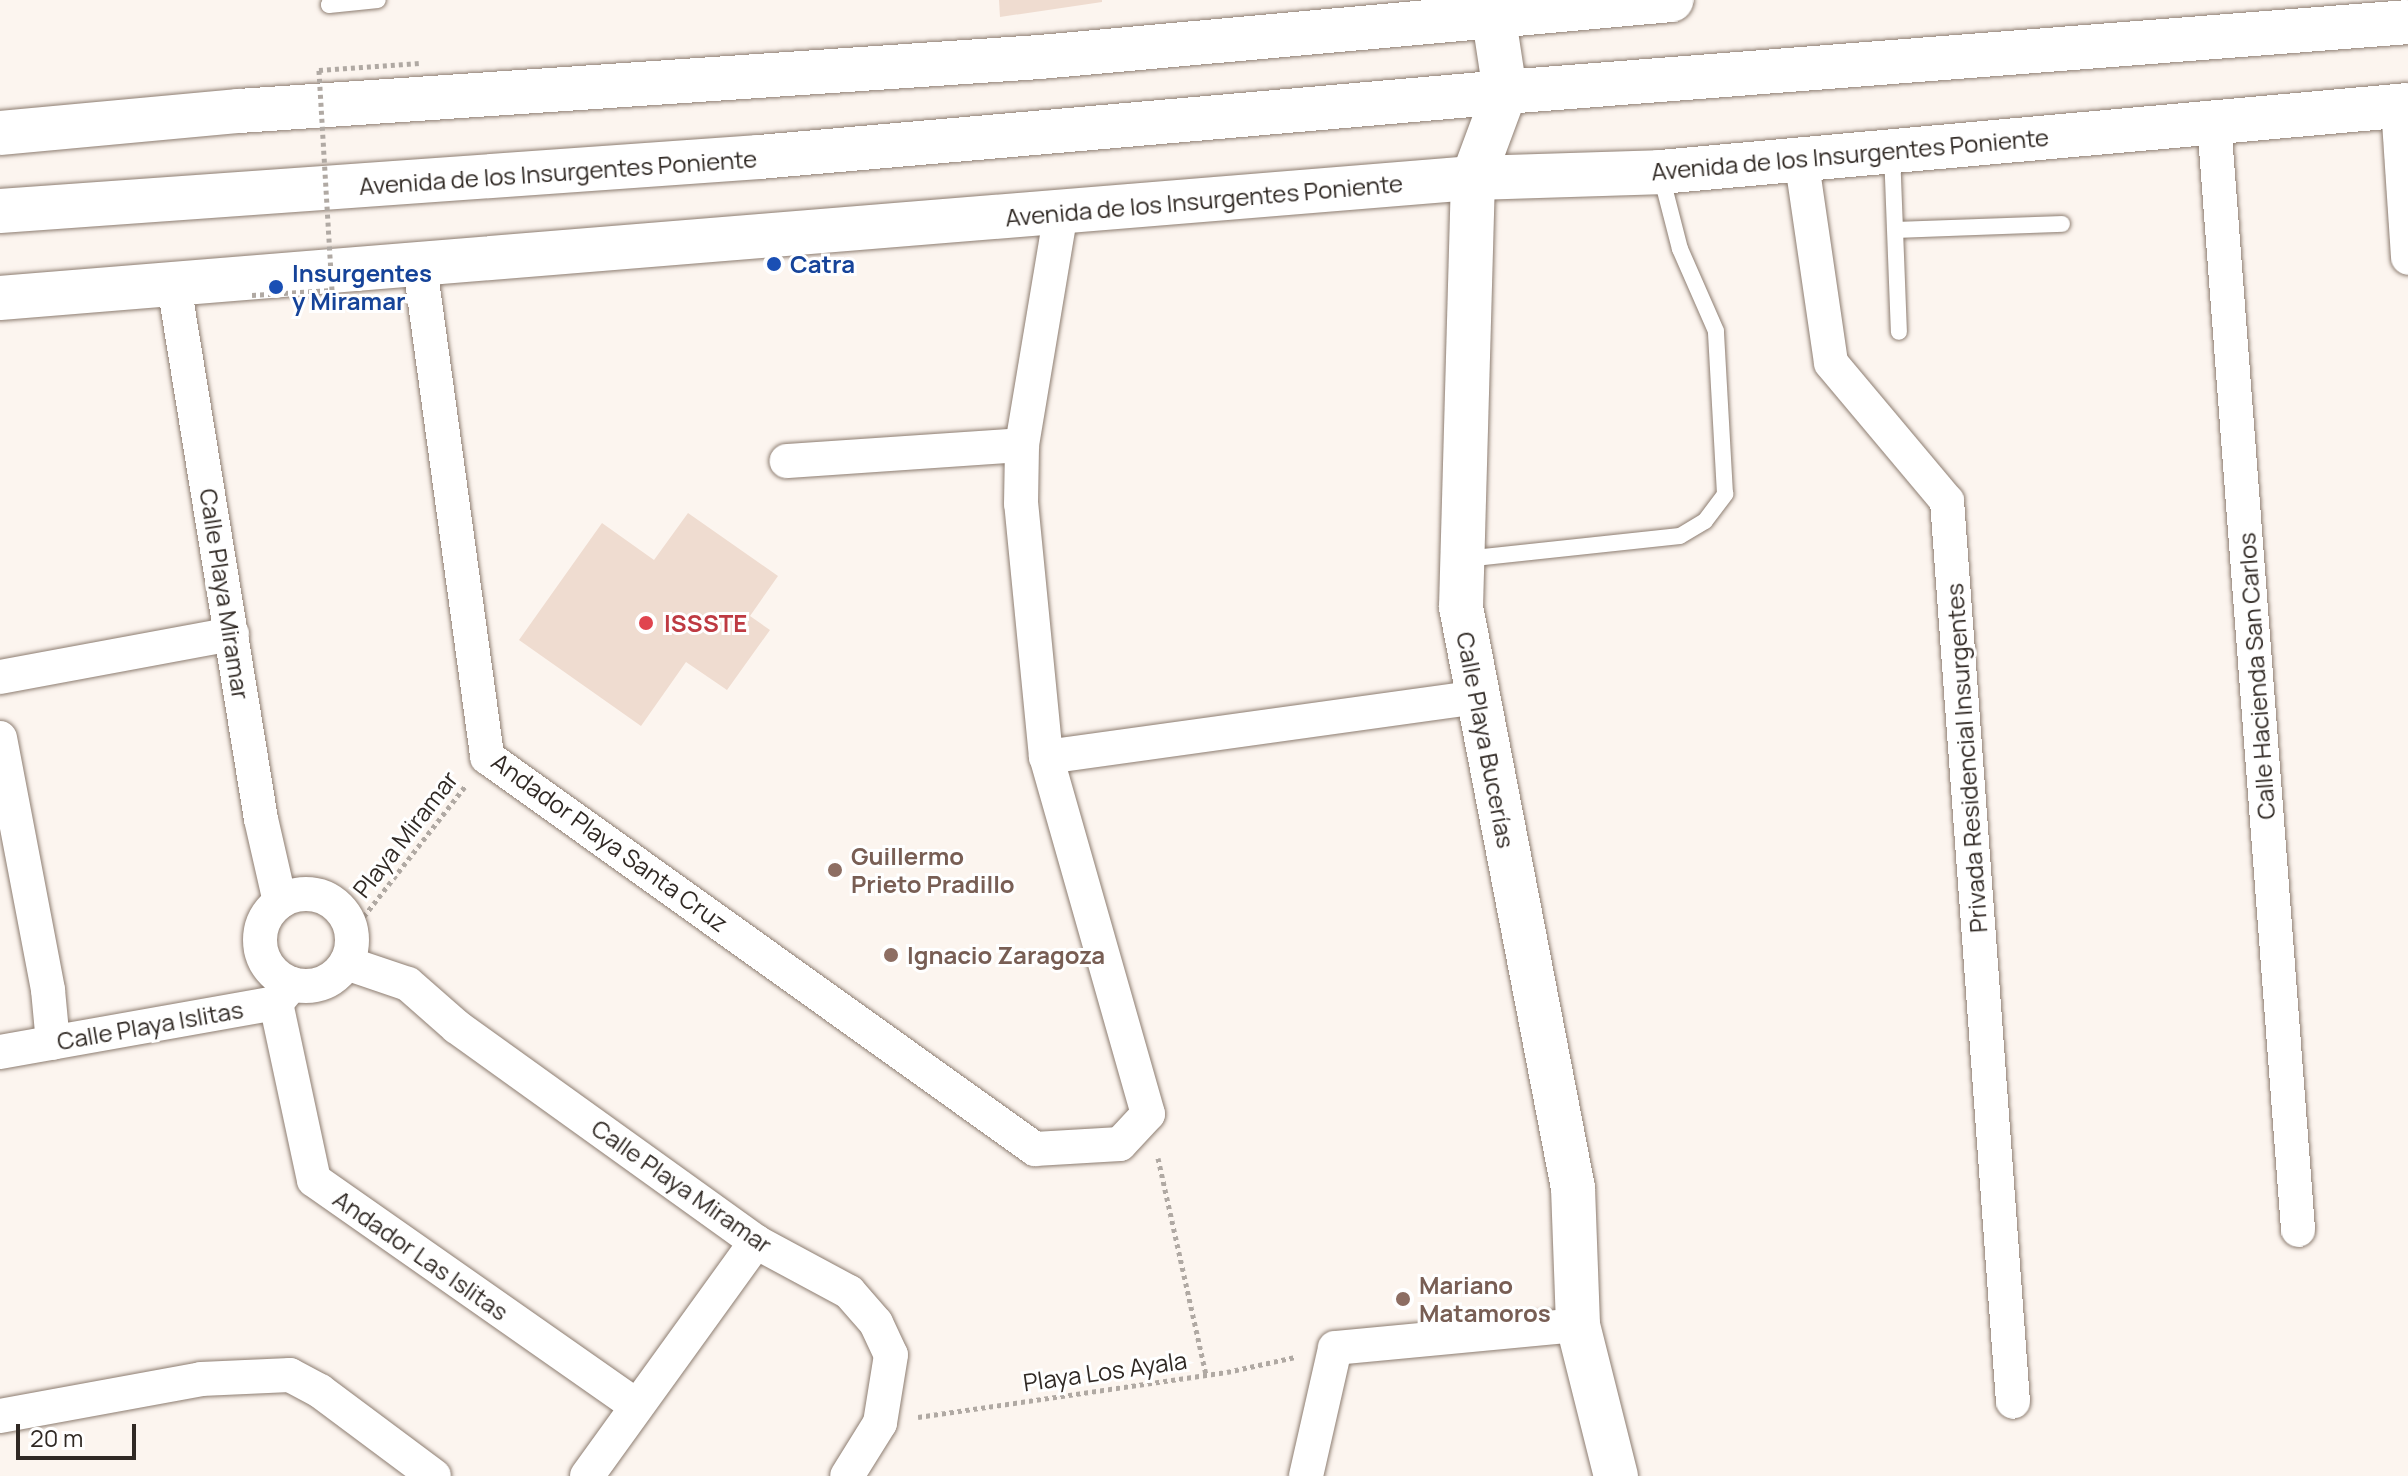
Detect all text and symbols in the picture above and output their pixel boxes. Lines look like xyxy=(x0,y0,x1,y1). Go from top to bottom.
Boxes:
street label: Avenida de los Insurgentes Poniente xyxy=(1650,122,2050,186)
street label: Avenida de los Insurgentes Poniente xyxy=(358,144,758,200)
street label: Avenida de los Insurgentes Poniente xyxy=(1004,168,1404,232)
place label: Catra xyxy=(790,250,855,278)
marker: Catra xyxy=(765,255,783,273)
place label: Insurgentes y Miramar xyxy=(292,259,432,315)
marker: Insurgentes y Miramar xyxy=(267,278,285,296)
street label: Calle Playa Miramar xyxy=(194,486,256,702)
street label: Calle Hacienda San Carlos xyxy=(2232,532,2280,820)
street label: Privada Residencial Insurgentes xyxy=(1939,582,1993,934)
place label: ISSSTE xyxy=(664,609,747,637)
marker: ISSSTE xyxy=(635,612,657,634)
street label: Calle Playa Bucerías xyxy=(1451,629,1521,851)
street label: Andador Playa Santa Cruz xyxy=(486,747,734,937)
street label: Playa Miramar xyxy=(347,765,463,903)
place label: Guillermo Prieto Pradillo xyxy=(851,842,1015,898)
marker: Guillermo Prieto Pradillo xyxy=(826,861,844,879)
place label: Ignacio Zaragoza xyxy=(907,941,1105,969)
marker: Ignacio Zaragoza xyxy=(882,946,900,964)
street label: Calle Playa Islitas xyxy=(55,994,245,1056)
street label: Calle Playa Miramar xyxy=(586,1113,778,1259)
street label: Andador Las Islitas xyxy=(328,1184,514,1326)
place label: Mariano Matamoros xyxy=(1419,1271,1551,1327)
marker: Mariano Matamoros xyxy=(1394,1290,1412,1308)
street label: Playa Los Ayala xyxy=(1021,1345,1189,1397)
scale bar xyxy=(20,1408,140,1458)
text: 20 m xyxy=(30,1421,83,1454)

